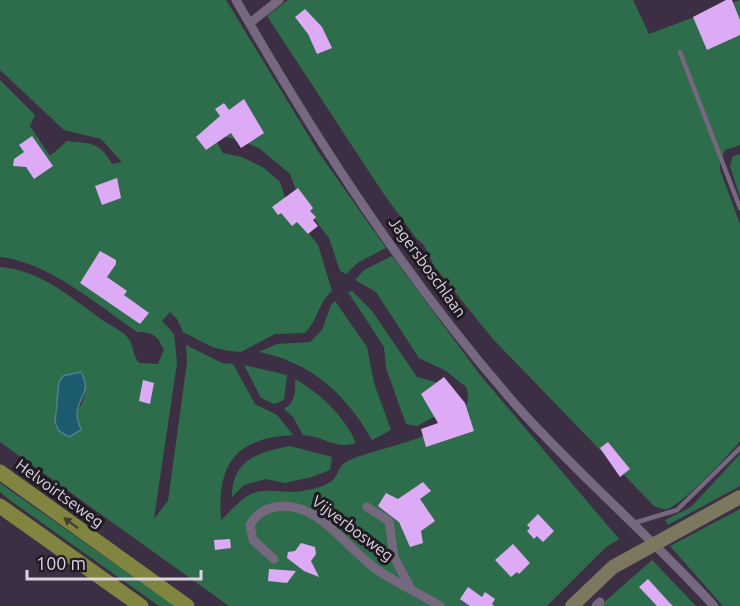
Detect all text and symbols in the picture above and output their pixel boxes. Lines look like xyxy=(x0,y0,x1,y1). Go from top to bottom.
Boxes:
street label: Jagersboschlaan xyxy=(386,213,470,321)
street label: Helvoirtseweg xyxy=(13,455,107,531)
street label: Vijverbosweg xyxy=(309,492,397,564)
one-way arrow xyxy=(63,517,79,529)
scale bar xyxy=(27,543,201,581)
text: 100 m xyxy=(36,553,86,573)

